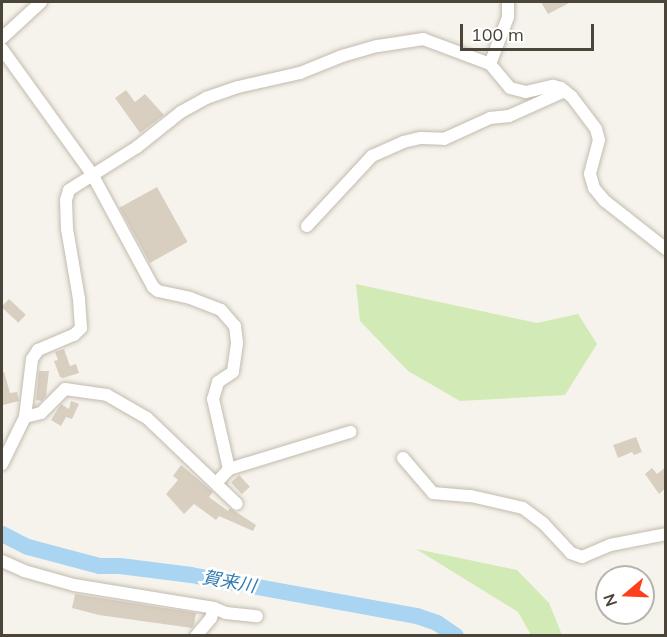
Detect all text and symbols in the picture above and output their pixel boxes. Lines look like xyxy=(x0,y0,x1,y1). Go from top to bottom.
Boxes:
scale bar xyxy=(463,12,596,50)
text: 100 m xyxy=(471,23,524,46)
north arrow xyxy=(595,565,655,625)
water label: 賀来川 xyxy=(201,567,257,597)
text: N xyxy=(598,591,621,609)

